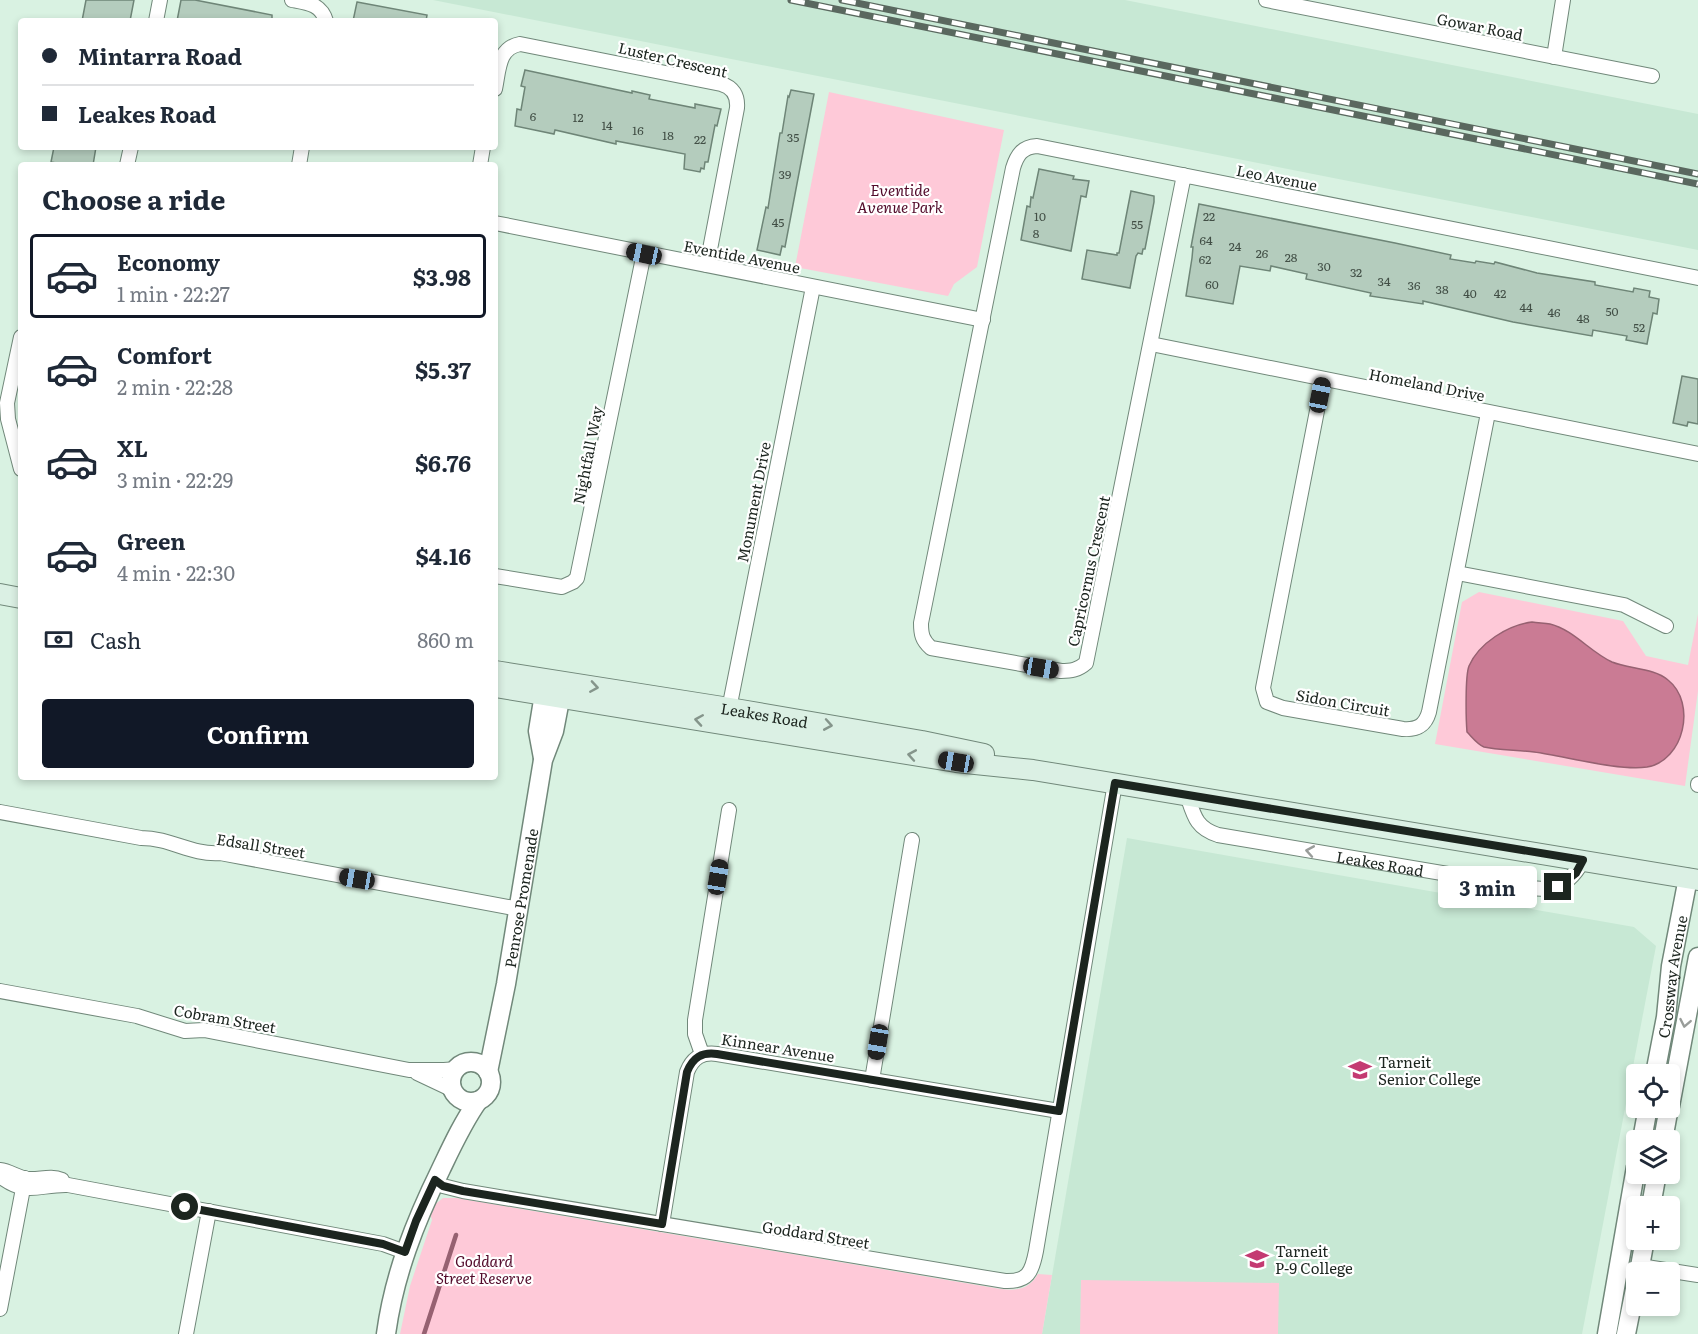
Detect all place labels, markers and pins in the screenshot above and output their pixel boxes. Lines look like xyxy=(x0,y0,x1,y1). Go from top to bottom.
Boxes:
place label: Tarneit Senior College xyxy=(1378,1050,1481,1090)
school or university icon: Tarneit Senior College xyxy=(1347,1057,1373,1083)
place label: Tarneit P-9 College xyxy=(1275,1239,1353,1279)
school or university icon: Tarneit P-9 College xyxy=(1244,1246,1270,1272)

